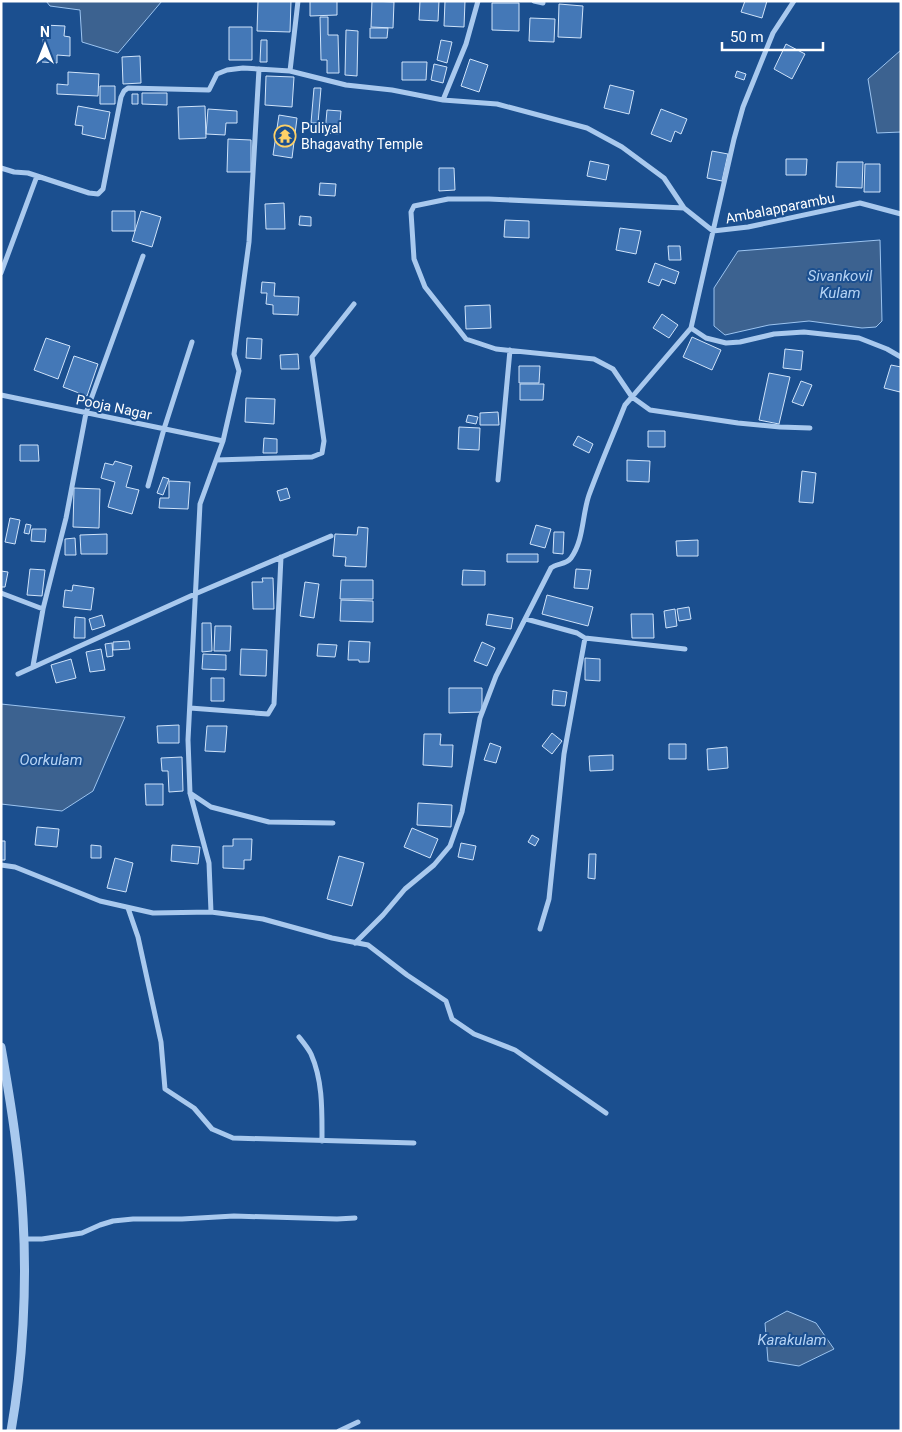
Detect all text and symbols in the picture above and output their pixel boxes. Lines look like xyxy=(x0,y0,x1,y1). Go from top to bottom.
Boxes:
north arrow xyxy=(20,20,70,70)
scale bar xyxy=(722,20,823,52)
text: N xyxy=(40,24,50,40)
text: 50 m xyxy=(730,28,764,46)
place label: Puliyal Bhagavathy Temple xyxy=(301,120,423,152)
temple icon: Puliyal Bhagavathy Temple xyxy=(273,124,297,148)
street label: Ambalapparambu xyxy=(724,190,836,226)
water label: Sivankovil Kulam xyxy=(808,267,873,302)
street label: Pooja Nagar xyxy=(75,391,154,423)
water label: Oorkulam xyxy=(20,751,82,769)
water label: Karakulam xyxy=(757,1331,827,1349)

